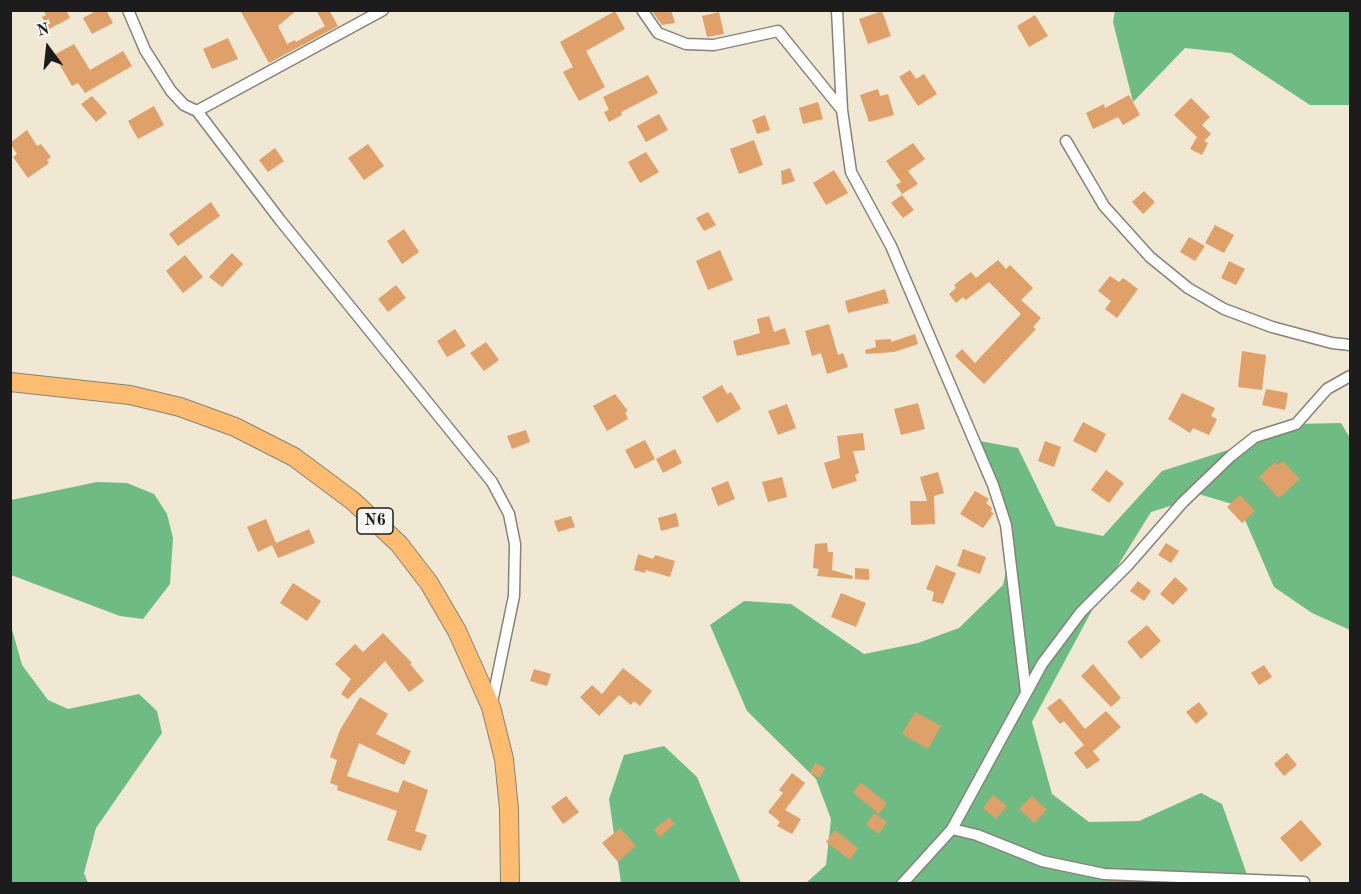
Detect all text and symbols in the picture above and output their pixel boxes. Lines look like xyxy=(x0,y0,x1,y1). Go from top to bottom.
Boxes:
north arrow xyxy=(18,18,78,78)
text: N xyxy=(35,21,51,40)
road number: N6 xyxy=(357,508,393,534)

